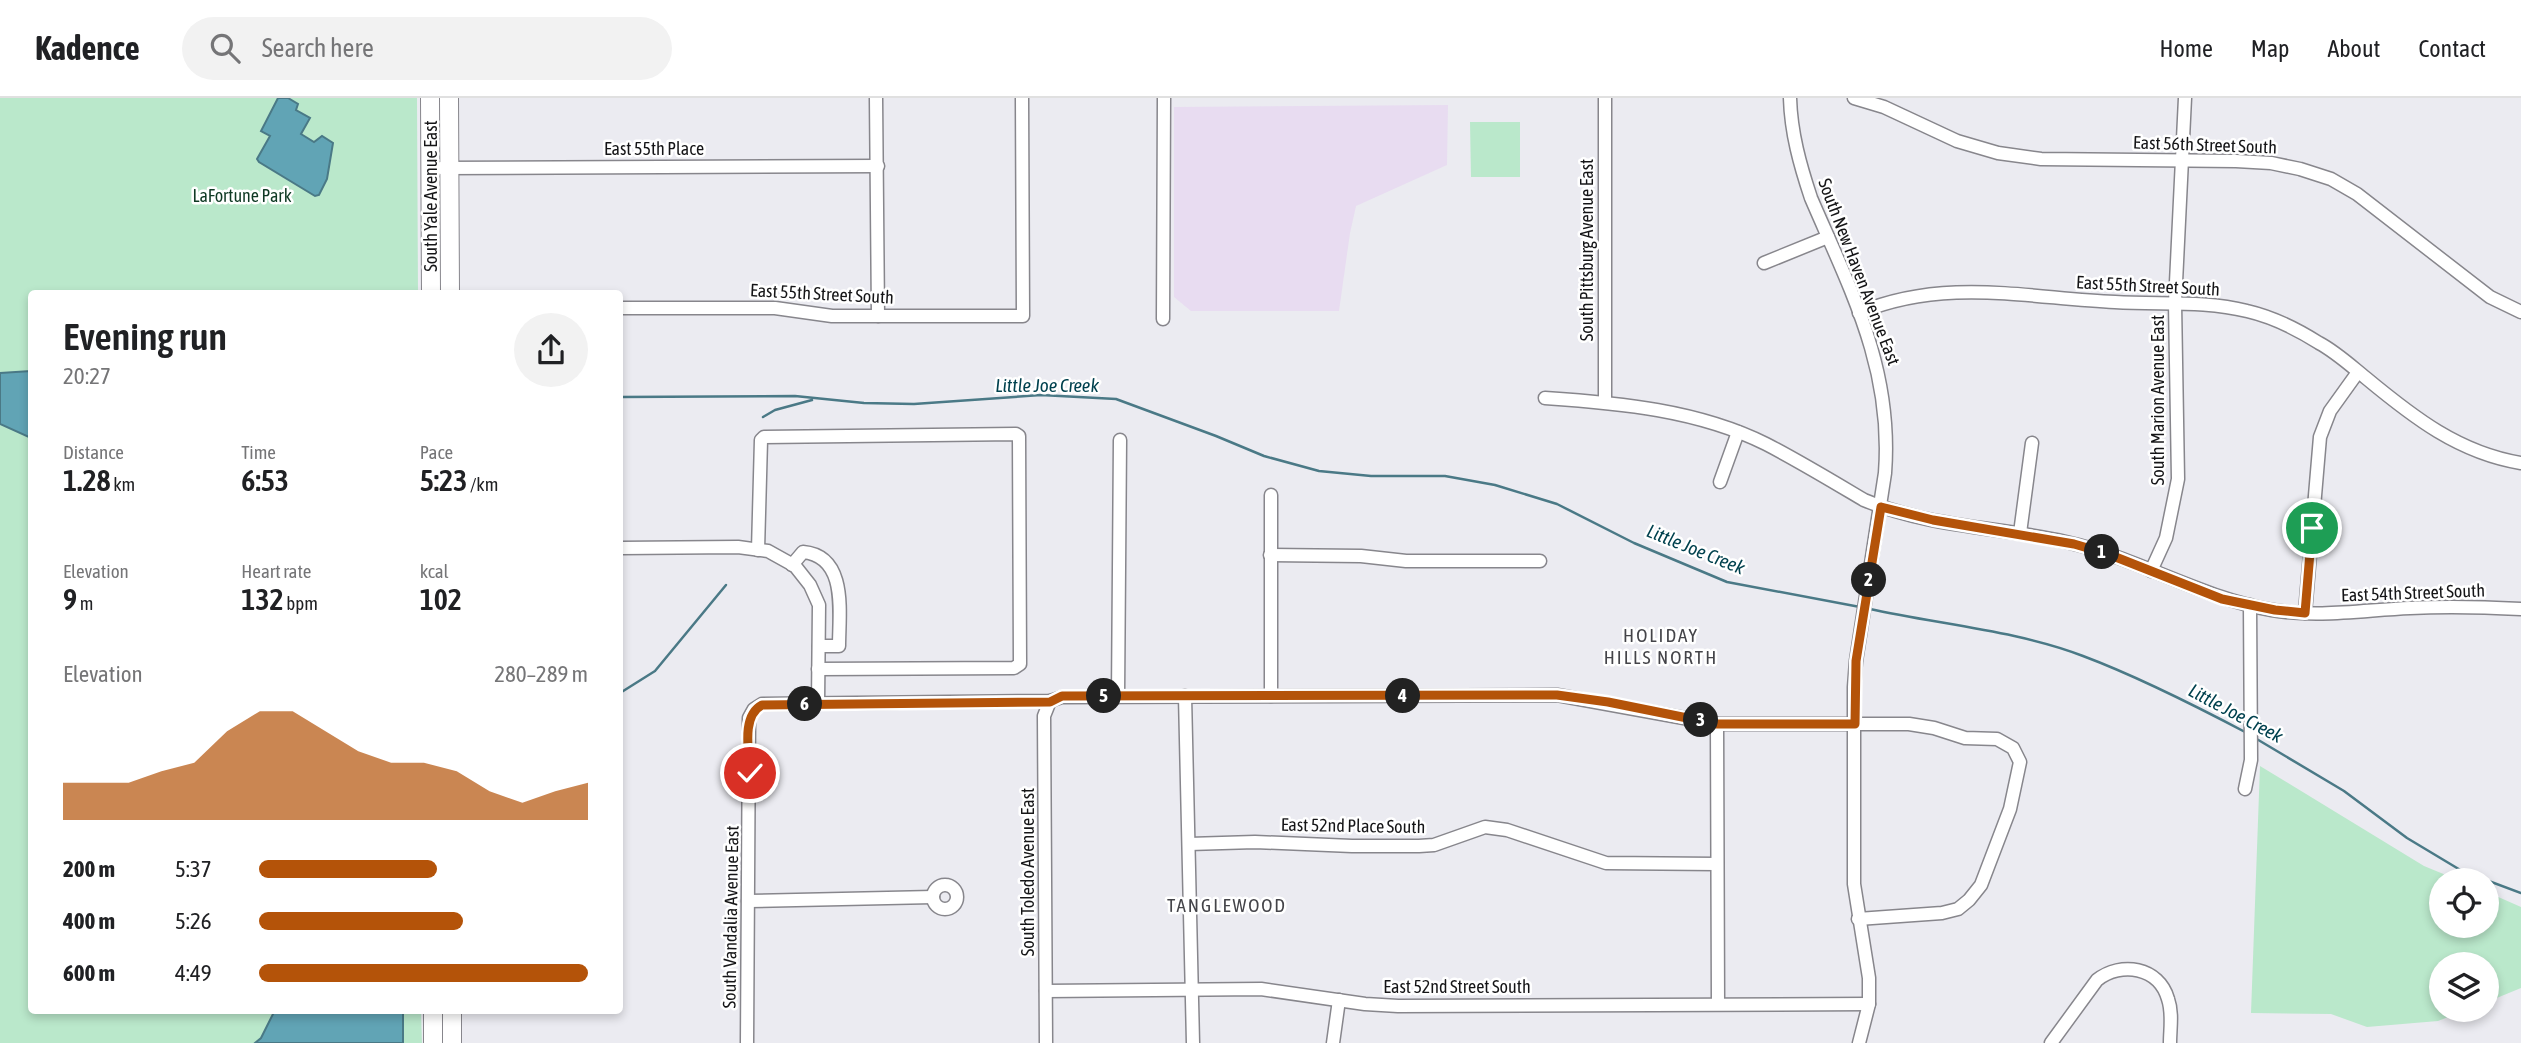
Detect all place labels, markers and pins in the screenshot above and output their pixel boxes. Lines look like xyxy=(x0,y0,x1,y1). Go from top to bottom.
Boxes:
pin xyxy=(2282,498,2342,558)
pin: 1 xyxy=(2084,534,2120,570)
pin: 2 xyxy=(1852,562,1886,598)
pin: 5 xyxy=(1086,678,1122,714)
pin: 4 xyxy=(1386,678,1420,714)
pin: 6 xyxy=(788,686,822,722)
pin: 3 xyxy=(1684,702,1718,738)
pin xyxy=(720,743,780,803)

